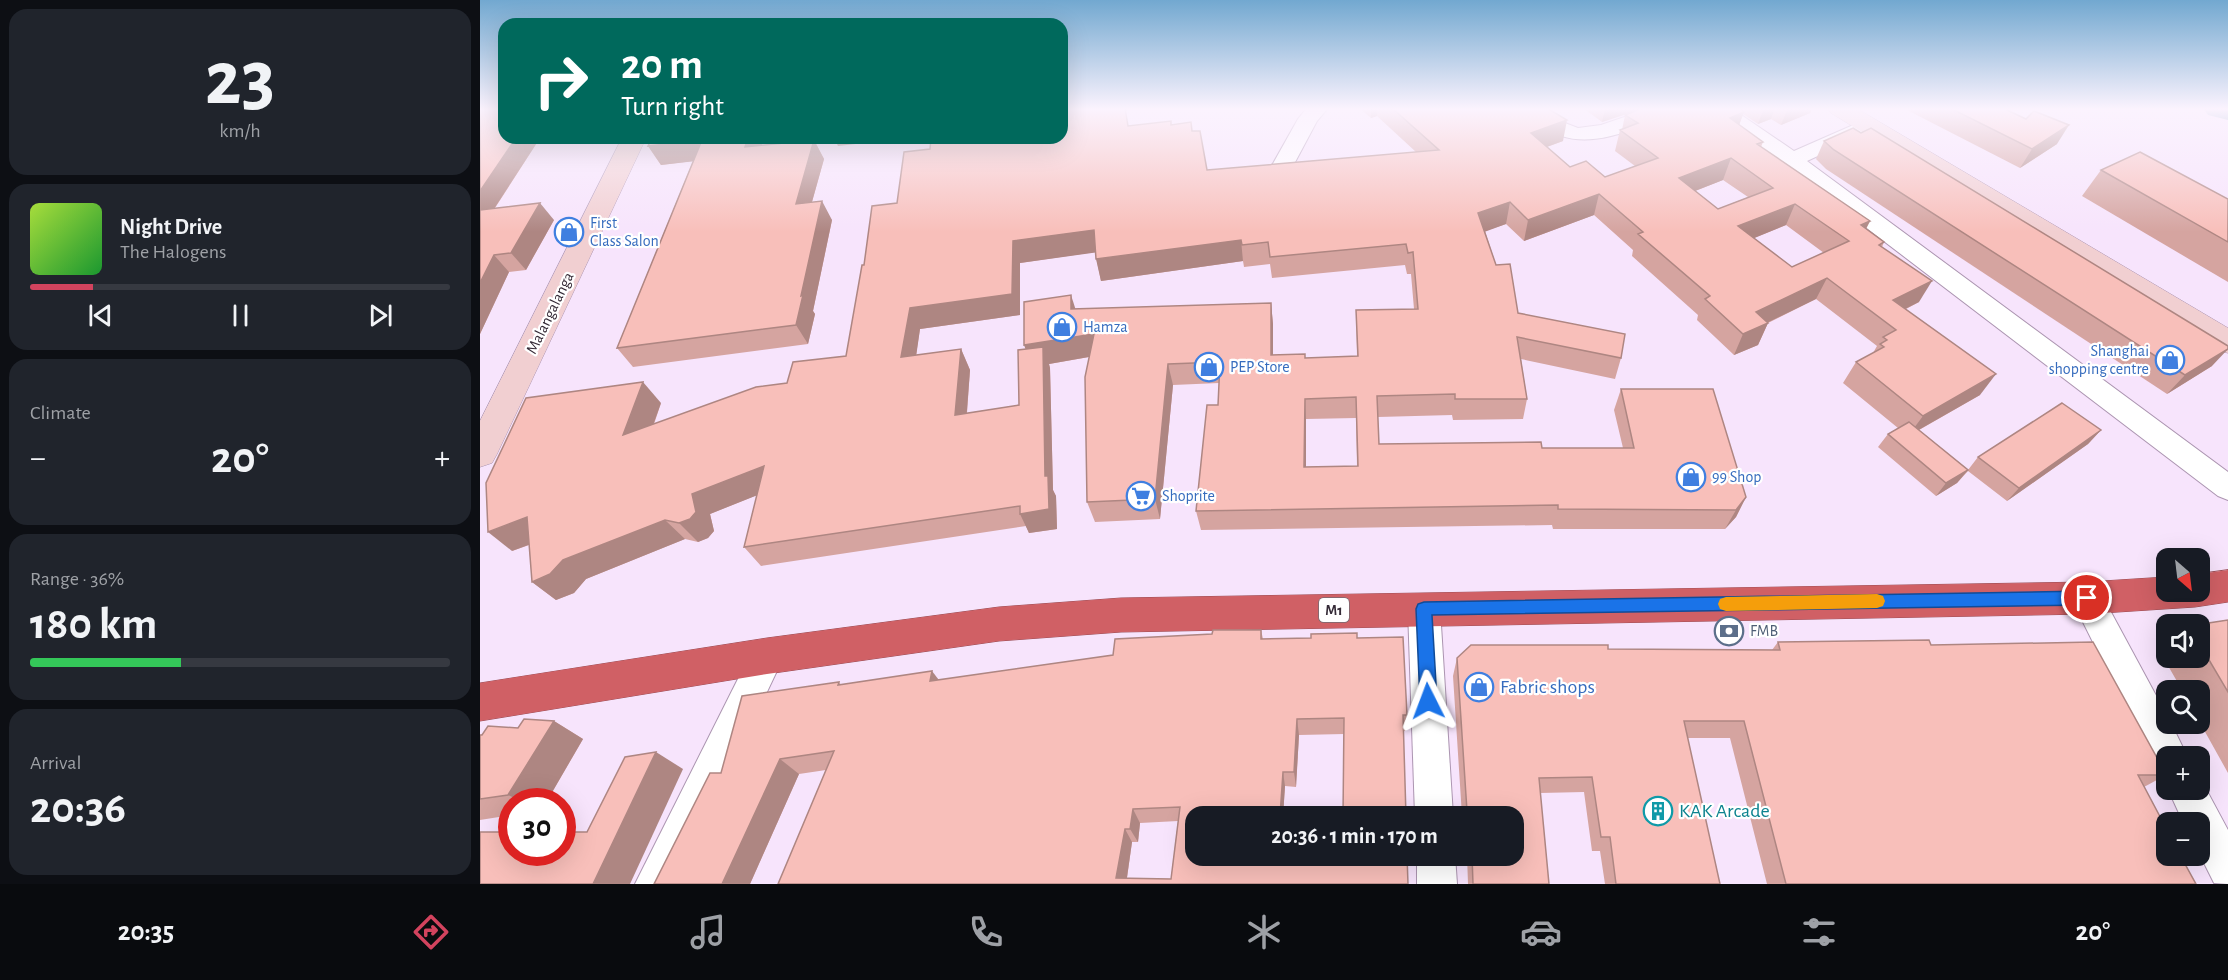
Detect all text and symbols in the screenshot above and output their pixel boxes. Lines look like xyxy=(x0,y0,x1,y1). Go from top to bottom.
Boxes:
text: 23 xyxy=(205,41,275,119)
icon: right xyxy=(522,42,600,120)
text: 20 m xyxy=(621,44,703,86)
text: Turn right xyxy=(621,93,724,120)
text: km/h xyxy=(219,121,261,141)
place label: First Class Salon xyxy=(590,215,659,249)
text: Night Drive xyxy=(120,216,222,238)
shop icon: First Class Salon xyxy=(553,216,585,248)
text: The Halogens xyxy=(120,242,226,262)
street label: Malangalanga xyxy=(523,270,577,356)
icon: previous xyxy=(84,299,117,332)
icon: pause xyxy=(224,299,257,332)
icon: next xyxy=(364,299,397,332)
shop icon: Hamza xyxy=(1046,311,1078,343)
place label: Hamza xyxy=(1083,319,1128,335)
place label: Shanghai shopping centre xyxy=(2049,343,2149,377)
shop icon: Shanghai shopping centre xyxy=(2154,344,2186,376)
shop icon: PEP Store xyxy=(1193,351,1225,383)
place label: PEP Store xyxy=(1230,359,1290,375)
text: Climate xyxy=(30,403,91,423)
text: 20° xyxy=(211,436,269,481)
text: − xyxy=(30,442,46,475)
text: + xyxy=(434,442,450,475)
shop icon: 99 Shop xyxy=(1675,461,1707,493)
place label: 99 Shop xyxy=(1712,469,1761,485)
supermarket icon: Shoprite xyxy=(1125,480,1157,512)
place label: Shoprite xyxy=(1162,488,1215,504)
north arrow xyxy=(2156,548,2210,602)
map controls xyxy=(2156,548,2210,866)
text: Range · 36% xyxy=(30,569,124,589)
pin xyxy=(2061,572,2112,623)
icon: arrive xyxy=(2070,581,2103,614)
road number: M1 xyxy=(1319,598,1349,622)
text: 180 km xyxy=(30,602,157,647)
button: sound xyxy=(2156,614,2210,668)
bank icon: FMB xyxy=(1713,615,1745,647)
place label: FMB xyxy=(1750,623,1778,639)
position arrow xyxy=(1396,669,1460,733)
shop icon: Fabric shops xyxy=(1463,671,1495,703)
place label: Fabric shops xyxy=(1500,677,1595,697)
button: search xyxy=(2156,680,2210,734)
button: + xyxy=(2156,746,2210,800)
text: Arrival xyxy=(30,753,81,773)
text: 20:36 xyxy=(30,786,126,831)
speed limit sign: 30 xyxy=(498,788,576,866)
building icon: KAK Arcade xyxy=(1642,795,1674,827)
place label: KAK Arcade xyxy=(1679,801,1770,821)
button: − xyxy=(2156,812,2210,866)
text: 20:36 · 1 min · 170 m xyxy=(1271,825,1438,847)
icon: directions xyxy=(410,911,452,953)
icon: music xyxy=(687,911,729,953)
icon: phone xyxy=(965,911,1007,953)
icon: climate xyxy=(1243,911,1285,953)
icon: car xyxy=(1520,911,1562,953)
icon: filters xyxy=(1798,911,1840,953)
text: 20:35 xyxy=(118,918,174,945)
text: 20° xyxy=(2075,918,2110,945)

